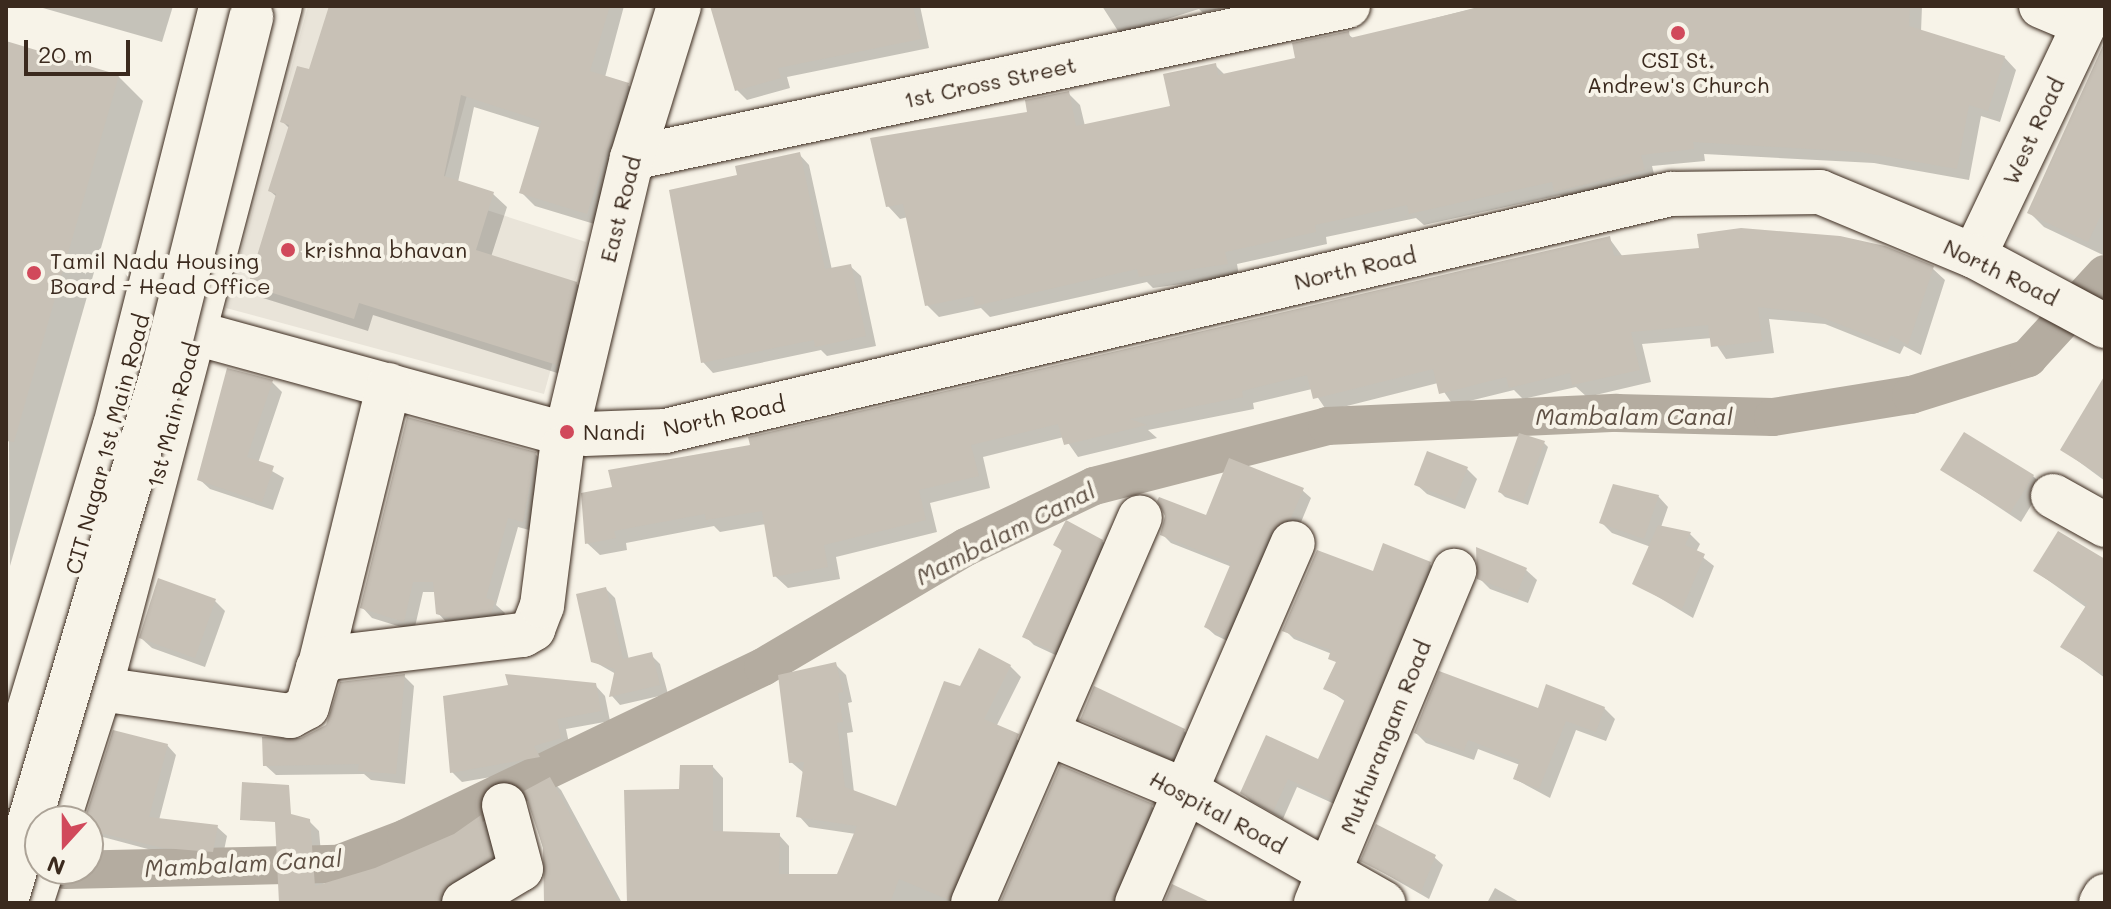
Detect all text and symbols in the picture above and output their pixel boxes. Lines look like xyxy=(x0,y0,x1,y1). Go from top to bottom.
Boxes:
scale bar xyxy=(28,24,134,74)
marker: CSI St. Andrew's Church xyxy=(1669,24,1687,42)
text: 20 m xyxy=(38,38,93,69)
place label: CSI St. Andrew's Church xyxy=(1587,46,1769,98)
street label: 1st Cross Street xyxy=(901,51,1079,113)
street label: West Road xyxy=(1997,73,2069,189)
street label: East Road xyxy=(594,153,646,265)
street label: North Road xyxy=(1939,233,2063,311)
place label: krishna bhavan xyxy=(304,237,467,263)
marker: krishna bhavan xyxy=(279,241,297,259)
street label: North Road xyxy=(1291,241,1419,295)
place label: Tamil Nadu Housing Board - Head Office xyxy=(50,247,271,298)
marker: Tamil Nadu Housing Board - Head Office xyxy=(25,264,43,282)
street label: CIT Nagar 1st Main Road xyxy=(60,311,154,577)
street label: 1st Main Road xyxy=(141,340,205,490)
street label: North Road xyxy=(660,390,788,442)
water label: Mambalam Canal xyxy=(1535,402,1733,430)
place label: Nandi xyxy=(583,419,646,445)
marker: Nandi xyxy=(558,423,576,441)
water label: Mambalam Canal xyxy=(910,475,1100,591)
street label: Muthurangam Road xyxy=(1334,636,1436,838)
street label: Hospital Road xyxy=(1145,765,1291,859)
north arrow xyxy=(24,805,104,885)
water label: Mambalam Canal xyxy=(144,843,342,883)
text: N xyxy=(43,849,69,883)

